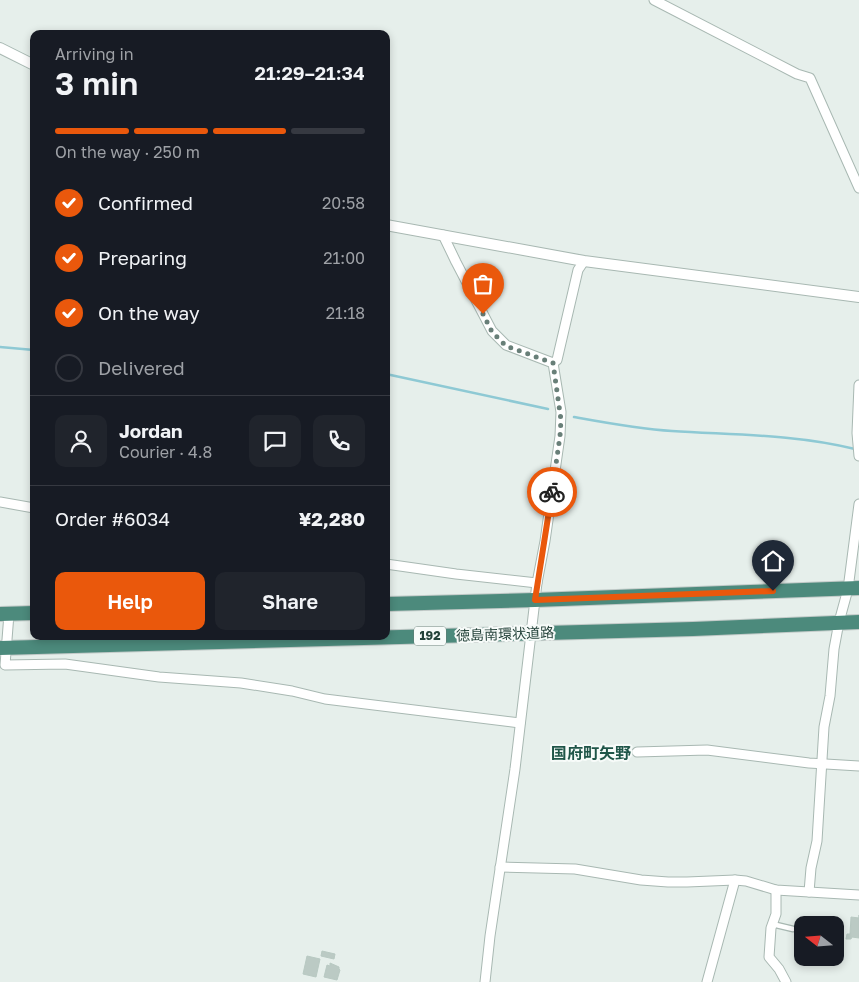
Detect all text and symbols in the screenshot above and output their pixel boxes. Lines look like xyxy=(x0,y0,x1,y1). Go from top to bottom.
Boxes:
text: Arriving in xyxy=(55,44,134,64)
text: 21:29–21:34 xyxy=(255,61,365,84)
text: 3 min xyxy=(55,64,138,102)
text: On the way · 250 m xyxy=(55,142,200,162)
icon: check xyxy=(55,189,83,217)
text: Confirmed xyxy=(98,191,193,214)
text: 20:58 xyxy=(322,193,365,213)
icon: check xyxy=(55,244,83,272)
text: Preparing xyxy=(98,246,187,269)
text: 21:00 xyxy=(323,248,365,268)
pin xyxy=(462,263,504,314)
icon: bag xyxy=(469,270,497,298)
icon: check xyxy=(55,299,83,327)
text: On the way xyxy=(98,301,200,324)
text: 21:18 xyxy=(326,303,365,323)
text: Delivered xyxy=(98,356,185,379)
button: person xyxy=(55,415,107,467)
button: chat xyxy=(249,415,301,467)
button: phone xyxy=(313,415,365,467)
text: Jordan xyxy=(119,419,183,442)
text: Courier · 4.8 xyxy=(119,442,212,462)
courier xyxy=(527,467,577,517)
icon: bike xyxy=(538,478,566,506)
text: Order #6034 xyxy=(55,507,170,530)
text: ¥2,280 xyxy=(299,507,365,530)
pin xyxy=(752,540,794,591)
icon: home xyxy=(759,547,787,575)
button: Help xyxy=(55,572,205,630)
button: Share xyxy=(215,572,365,630)
street label: 徳島南環状道路 xyxy=(456,623,554,644)
road number: 192 xyxy=(414,626,446,646)
district label: 国府町矢野 xyxy=(551,743,631,763)
north arrow xyxy=(794,916,844,966)
map controls xyxy=(794,916,844,966)

